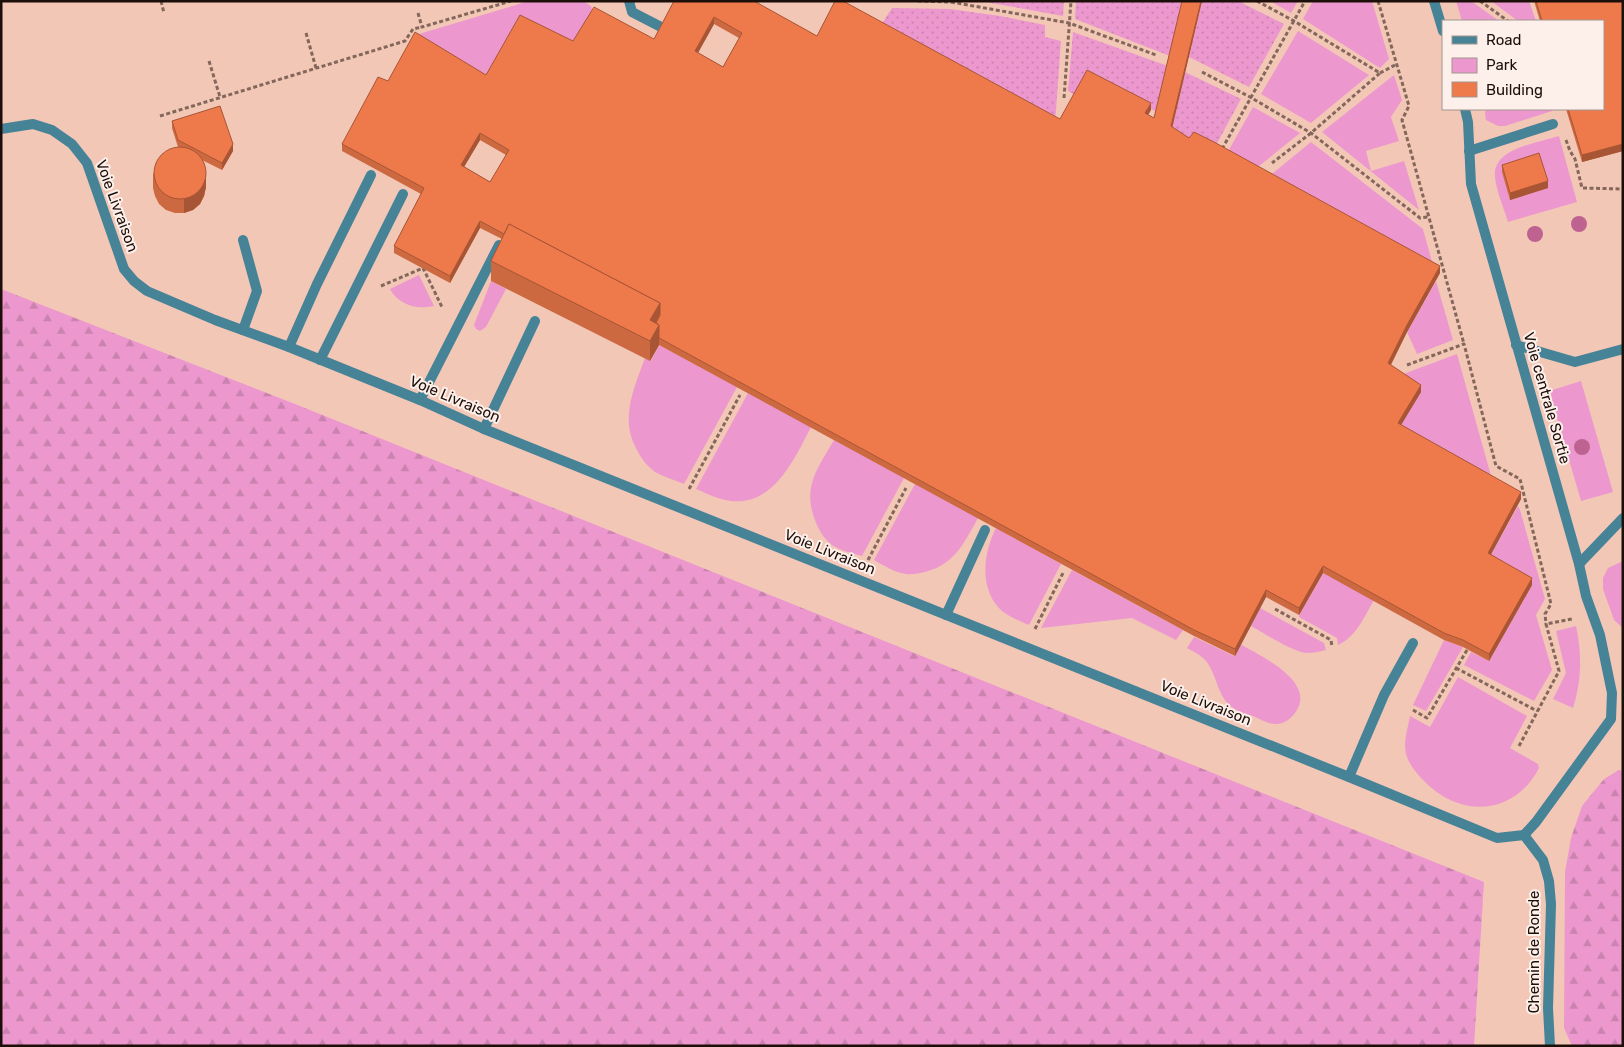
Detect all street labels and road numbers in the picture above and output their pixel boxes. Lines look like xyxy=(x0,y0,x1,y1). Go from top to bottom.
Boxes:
street label: Voie Livraison xyxy=(92,158,142,254)
street label: Voie centrale Sortie xyxy=(1520,330,1574,466)
street label: Voie Livraison xyxy=(407,372,503,426)
street label: Voie Livraison xyxy=(782,526,878,578)
street label: Voie Livraison xyxy=(1158,677,1254,729)
street label: Chemin de Ronde xyxy=(1525,890,1543,1014)

